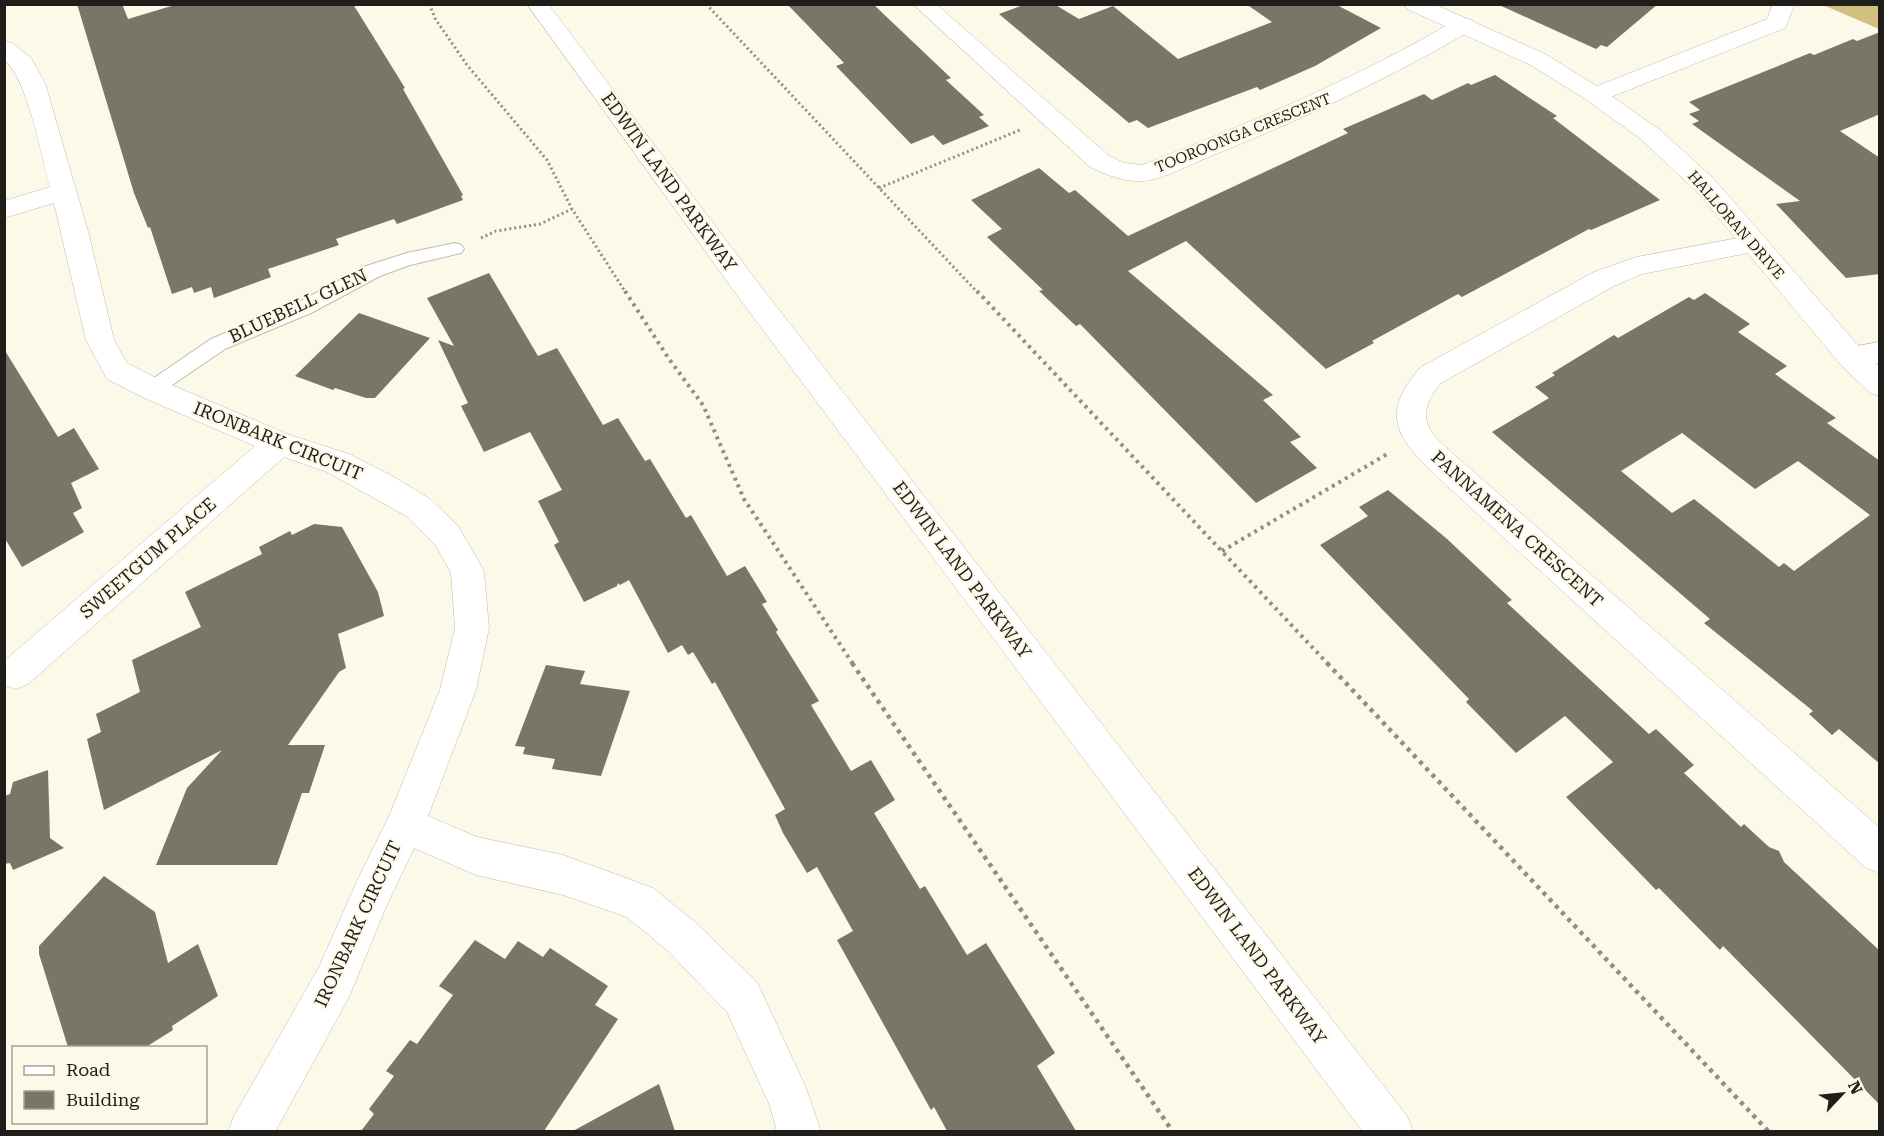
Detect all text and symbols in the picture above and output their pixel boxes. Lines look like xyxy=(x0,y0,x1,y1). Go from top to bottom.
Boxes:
street label: EDWIN LAND PARKWAY xyxy=(597,88,742,276)
street label: TOOROONGA CRESCENT xyxy=(1152,89,1334,177)
street label: HALLORAN DRIVE xyxy=(1684,167,1788,283)
street label: BLUEBELL GLEN xyxy=(225,264,370,347)
street label: IRONBARK CIRCUIT xyxy=(190,397,366,484)
street label: PANNAMENA CRESCENT xyxy=(1427,446,1607,611)
street label: EDWIN LAND PARKWAY xyxy=(889,477,1036,663)
street label: SWEETGUM PLACE xyxy=(75,493,220,622)
street label: IRONBARK CIRCUIT xyxy=(310,837,405,1010)
street label: EDWIN LAND PARKWAY xyxy=(1184,863,1331,1049)
legend xyxy=(12,1046,207,1124)
text: Road xyxy=(66,1059,111,1080)
north arrow xyxy=(1812,1064,1872,1124)
text: N xyxy=(1844,1078,1866,1097)
text: Building xyxy=(66,1089,140,1110)

